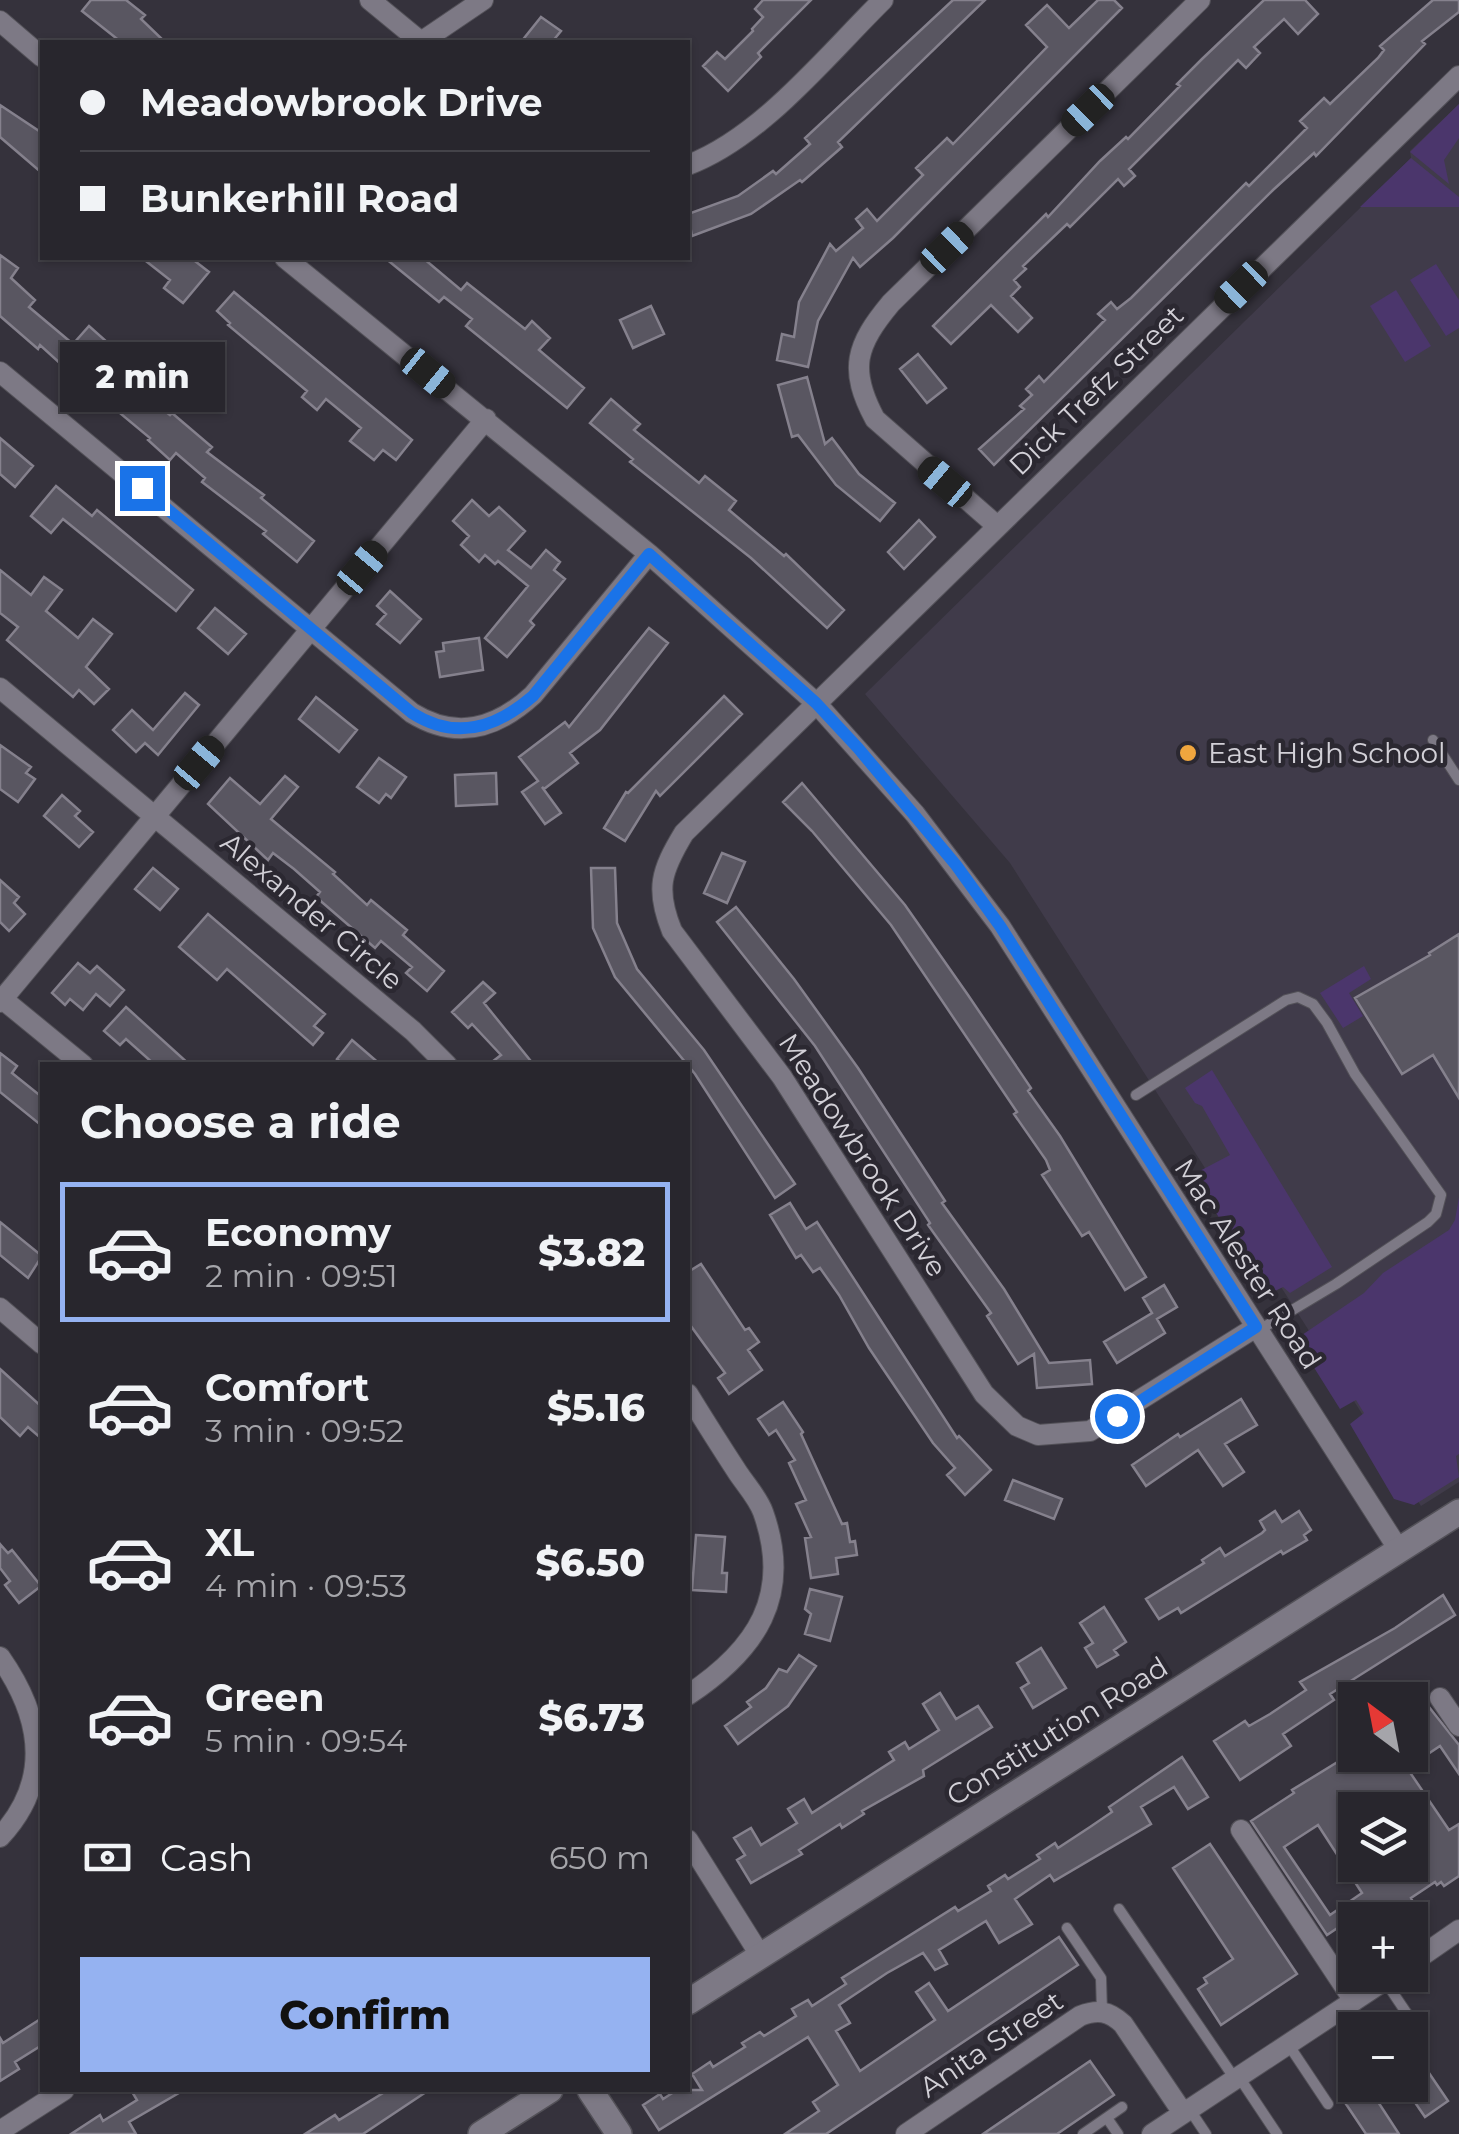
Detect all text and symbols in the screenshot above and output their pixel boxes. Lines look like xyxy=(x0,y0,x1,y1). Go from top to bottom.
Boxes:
car xyxy=(1056,78,1120,142)
text: Meadowbrook Drive xyxy=(140,79,542,126)
text: Bunkerhill Road xyxy=(140,175,459,222)
car xyxy=(915,216,979,280)
car xyxy=(1209,255,1273,319)
street label: Dick Trefz Street xyxy=(1002,298,1190,482)
car xyxy=(395,342,461,404)
callout: 2 min xyxy=(59,343,224,413)
text: 2 min xyxy=(95,357,190,396)
car xyxy=(912,451,978,513)
route end xyxy=(120,466,165,511)
car xyxy=(331,535,393,601)
car xyxy=(168,730,230,796)
place label: East High School xyxy=(1208,736,1445,770)
marker: East High School xyxy=(1177,742,1199,764)
street label: Alexander Circle xyxy=(214,825,410,997)
street label: Meadowbrook Drive xyxy=(772,1027,954,1283)
text: Choose a ride xyxy=(80,1094,401,1149)
street label: Mac Alester Road xyxy=(1167,1152,1329,1376)
icon: car xyxy=(85,1207,175,1297)
text: Economy xyxy=(205,1209,391,1256)
text: $3.82 xyxy=(538,1229,645,1276)
text: 2 min · 09:51 xyxy=(205,1256,398,1295)
icon: car xyxy=(85,1362,175,1452)
text: Comfort xyxy=(205,1364,369,1411)
text: $5.16 xyxy=(547,1384,645,1431)
route start xyxy=(1095,1394,1140,1439)
text: 3 min · 09:52 xyxy=(205,1411,404,1450)
icon: car xyxy=(85,1517,175,1607)
text: XL xyxy=(205,1519,254,1566)
text: $6.50 xyxy=(536,1539,645,1586)
text: 4 min · 09:53 xyxy=(205,1566,407,1605)
street label: Constitution Road xyxy=(940,1649,1174,1813)
icon: car xyxy=(85,1672,175,1762)
text: Green xyxy=(205,1674,325,1721)
north arrow xyxy=(1338,1682,1428,1772)
map controls xyxy=(1338,1682,1428,2102)
text: $6.73 xyxy=(539,1694,645,1741)
text: 5 min · 09:54 xyxy=(205,1721,407,1760)
button: layers xyxy=(1338,1792,1428,1882)
icon: cash xyxy=(80,1830,135,1885)
text: Cash xyxy=(160,1834,253,1881)
text: 650 m xyxy=(549,1838,650,1877)
button: + xyxy=(1338,1902,1428,1992)
button: Confirm xyxy=(80,1957,650,2072)
street label: Anita Street xyxy=(913,1984,1069,2104)
button: − xyxy=(1338,2012,1428,2102)

